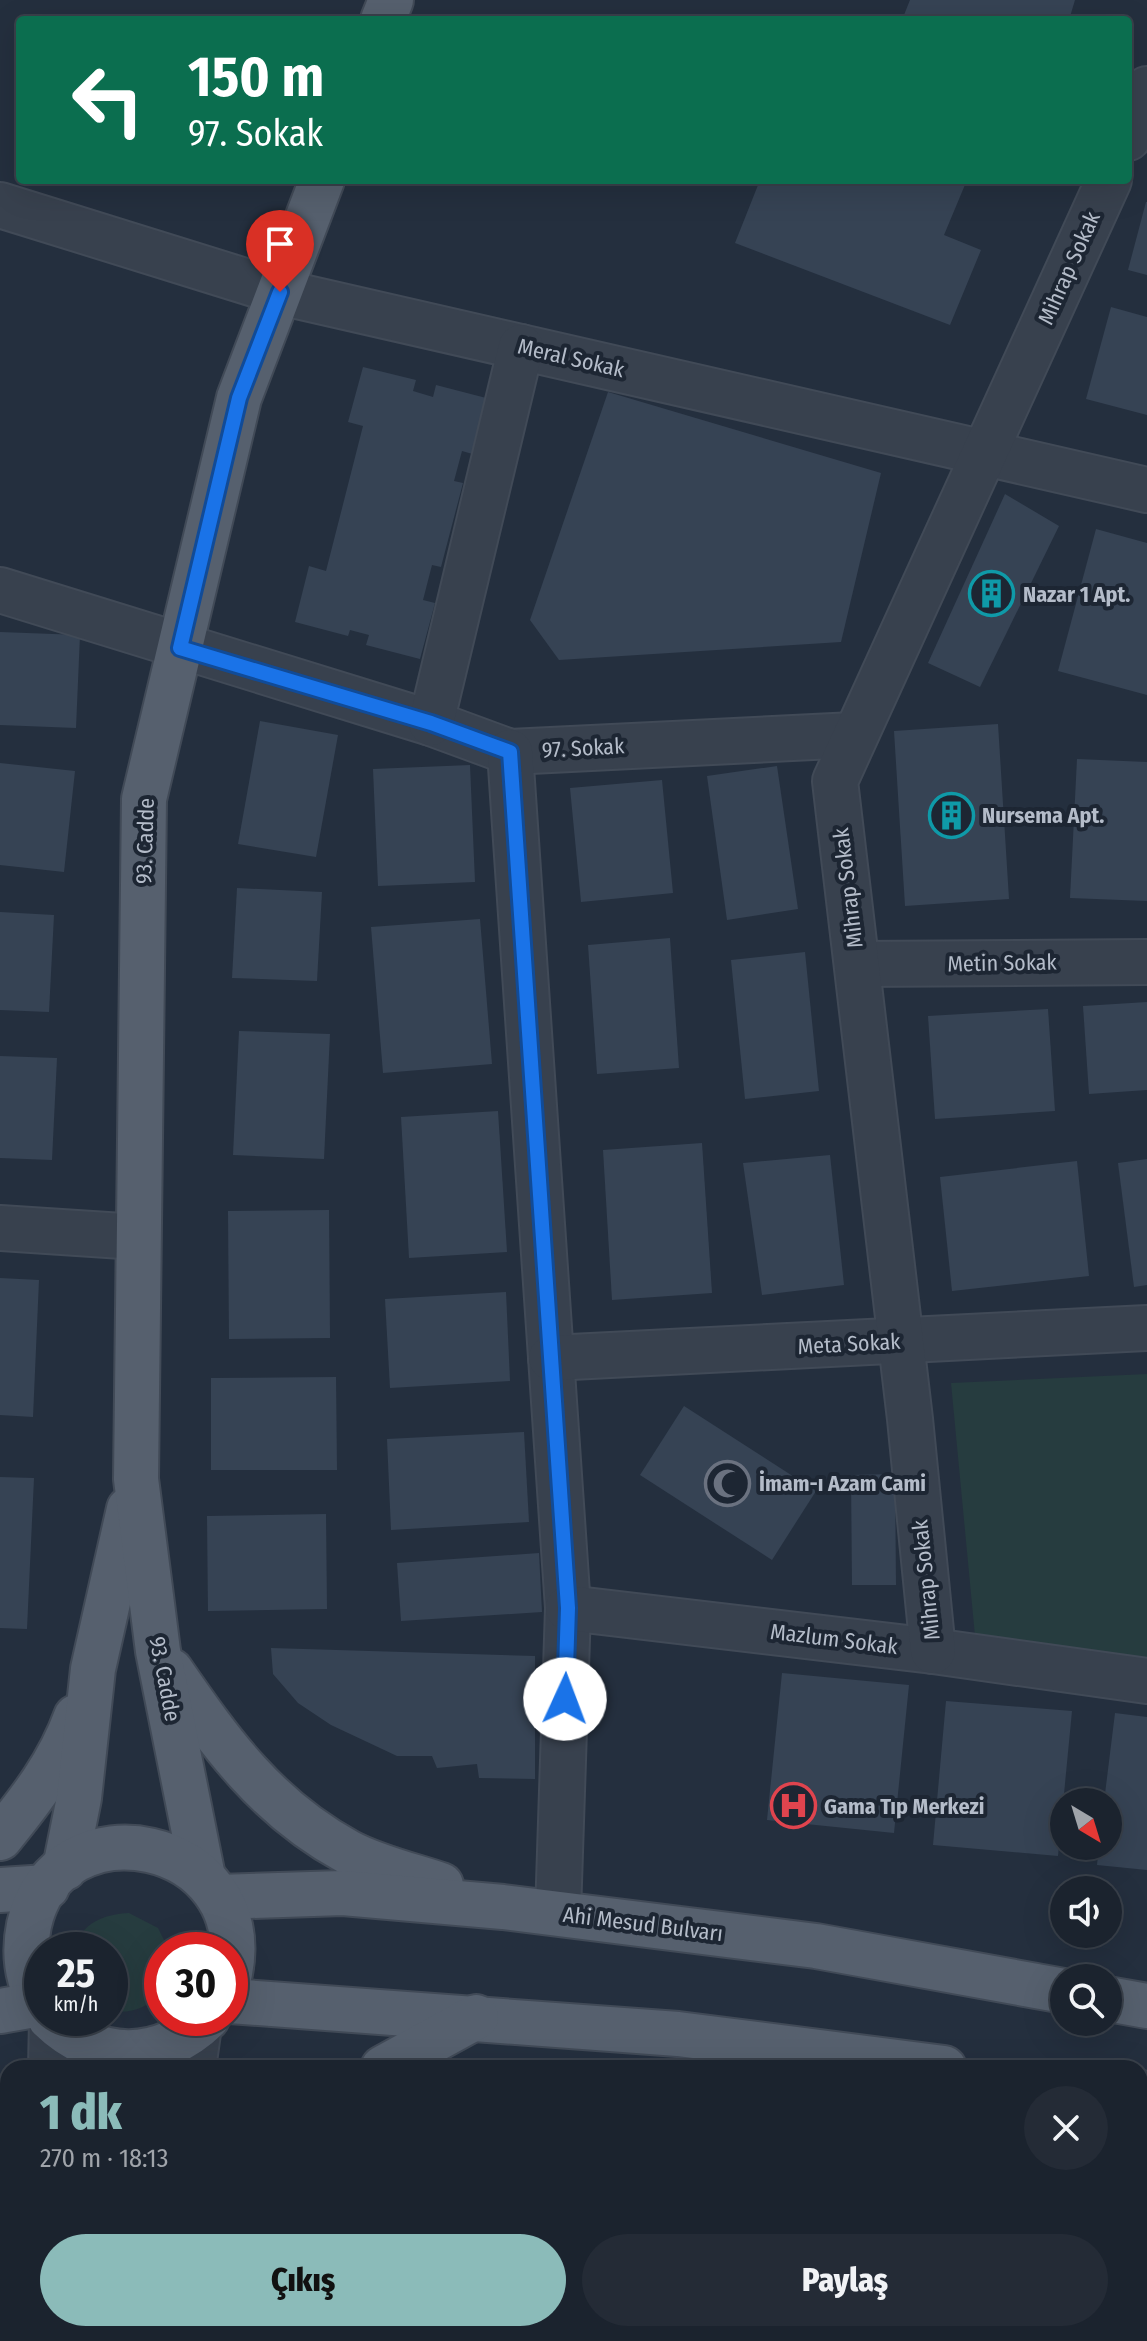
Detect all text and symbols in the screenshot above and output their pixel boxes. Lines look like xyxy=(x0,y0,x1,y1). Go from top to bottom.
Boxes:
text: 150 m xyxy=(188,44,324,111)
icon: left xyxy=(56,48,160,152)
text: 97. Sokak xyxy=(188,112,323,156)
street label: Mihrap Sokak xyxy=(1032,207,1106,329)
pin xyxy=(246,210,314,292)
icon: arrive xyxy=(258,222,302,266)
street label: Meral Sokak xyxy=(515,333,628,384)
building icon: Nazar 1 Apt. xyxy=(968,570,1016,618)
place label: Nazar 1 Apt. xyxy=(1023,581,1130,608)
street label: 97. Sokak xyxy=(541,732,626,764)
building icon: Nursema Apt. xyxy=(927,791,975,839)
street label: 93. Cadde xyxy=(130,797,160,885)
place label: Nursema Apt. xyxy=(982,802,1104,829)
street label: Mihrap Sokak xyxy=(827,826,869,950)
street label: Metin Sokak xyxy=(947,949,1058,977)
street label: Meta Sokak xyxy=(797,1328,902,1360)
mosque icon: İmam-ı Azam Cami xyxy=(704,1459,752,1507)
place label: İmam-ı Azam Cami xyxy=(759,1470,926,1497)
street label: Mihrap Sokak xyxy=(906,1518,946,1642)
street label: Mazlum Sokak xyxy=(769,1618,900,1660)
street label: 93. Cadde xyxy=(144,1634,186,1724)
position arrow xyxy=(523,1657,607,1741)
hospital icon: Gama Tıp Merkezi xyxy=(769,1782,817,1830)
north arrow xyxy=(1050,1788,1122,1860)
map controls xyxy=(1050,1788,1122,2036)
place label: Gama Tıp Merkezi xyxy=(824,1793,984,1820)
button: sound xyxy=(1050,1876,1122,1948)
street label: Ahi Mesud Bulvarı xyxy=(562,1901,724,1947)
speed limit sign: 30 xyxy=(144,1932,248,2036)
text: 25 xyxy=(57,1950,95,1998)
button: search xyxy=(1050,1964,1122,2036)
text: km/h xyxy=(54,1992,98,2016)
text: 1 dk xyxy=(40,2084,122,2142)
button: close xyxy=(1024,2086,1108,2170)
text: 270 m · 18:13 xyxy=(40,2143,168,2174)
button: Çıkış xyxy=(40,2234,566,2326)
button: Paylaş xyxy=(582,2234,1108,2326)

